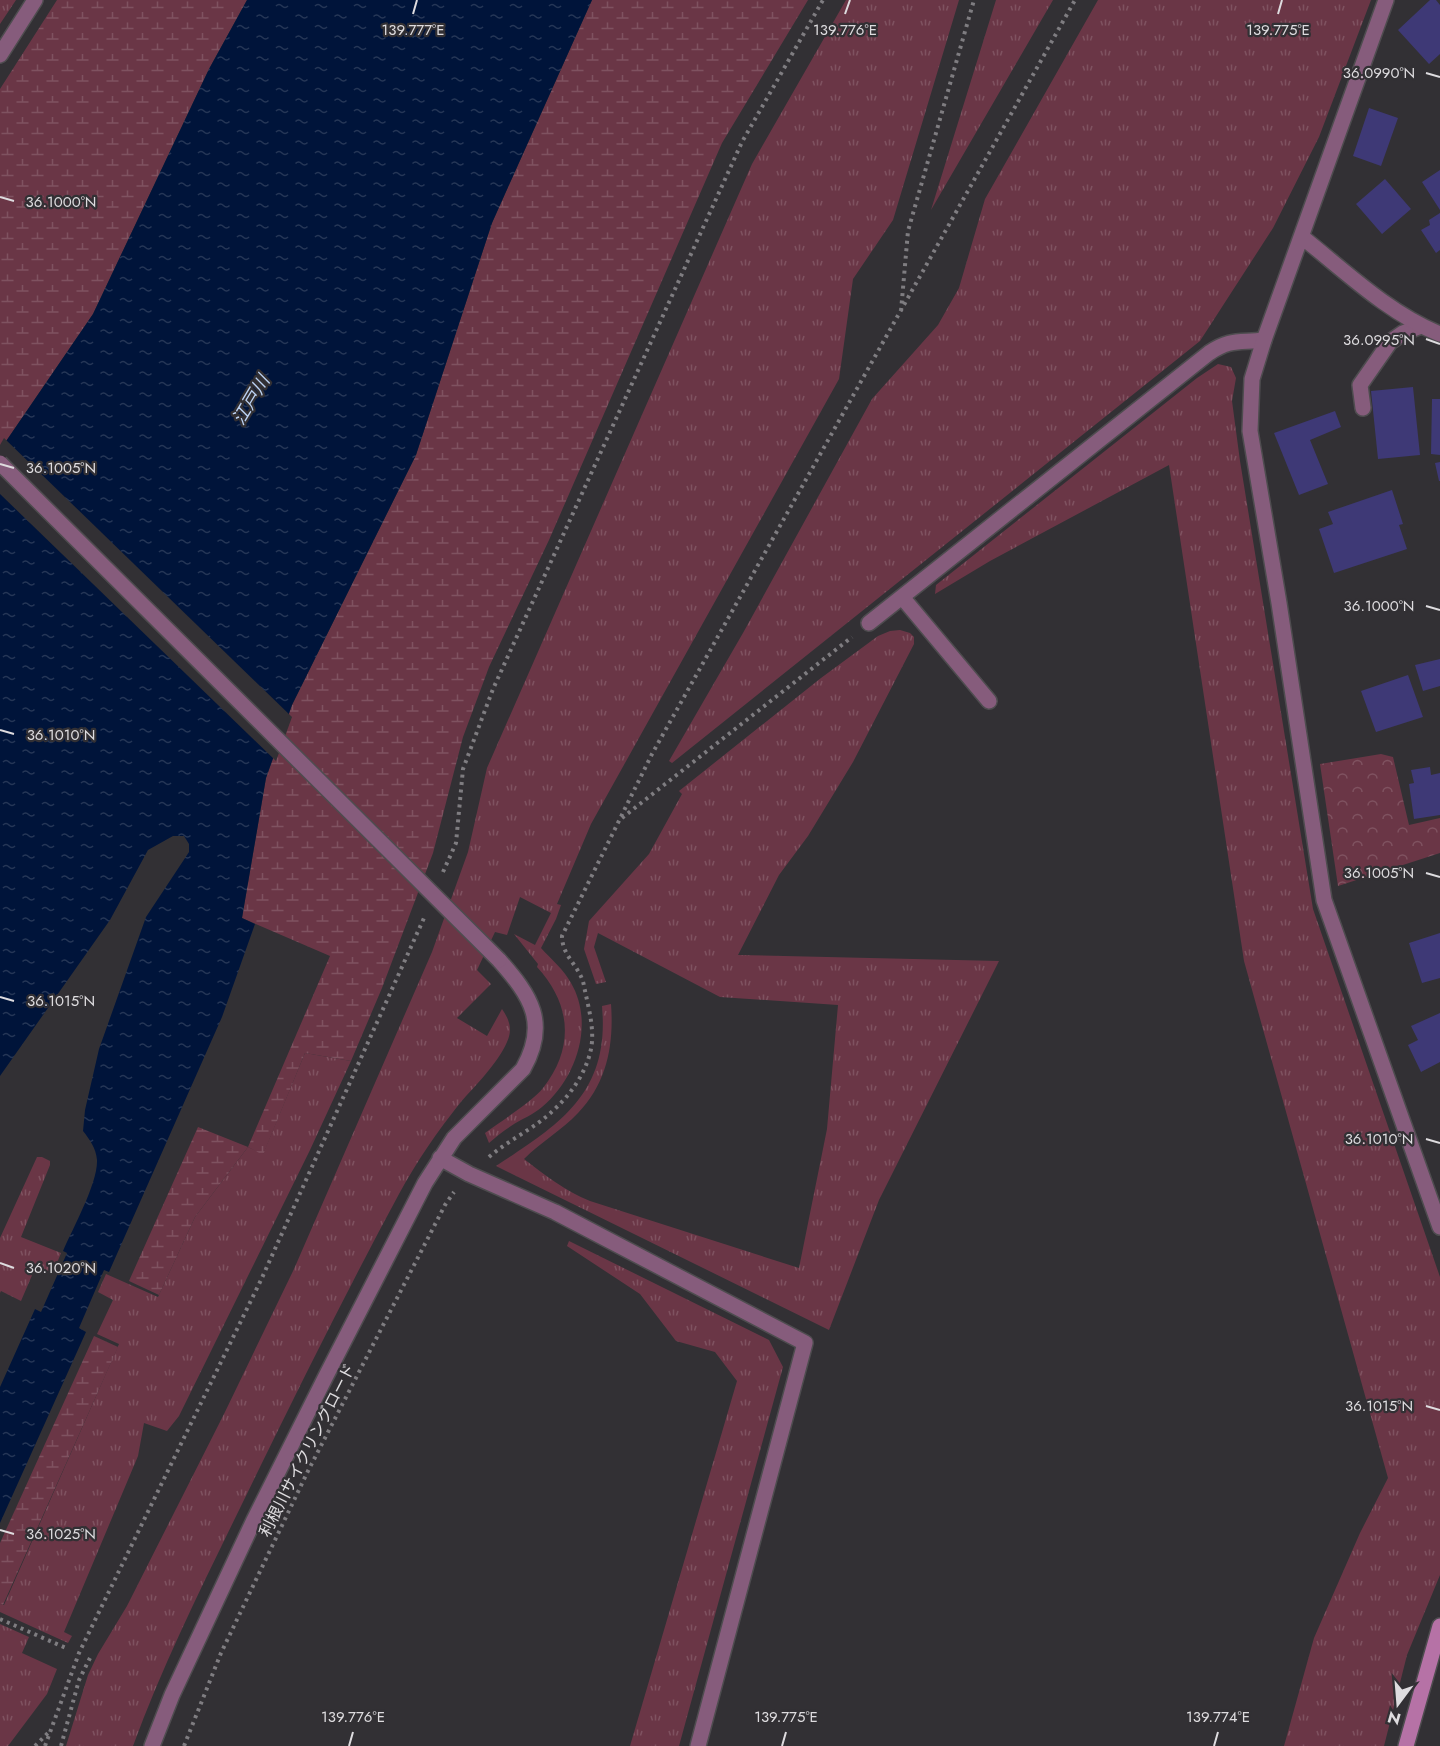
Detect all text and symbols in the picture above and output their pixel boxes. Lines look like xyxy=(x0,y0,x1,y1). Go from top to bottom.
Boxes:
text: 139.777°E xyxy=(381,19,445,41)
text: 139.776°E xyxy=(813,19,877,41)
text: 139.775°E xyxy=(1246,19,1310,41)
text: 36.0990°N xyxy=(1343,62,1415,84)
text: 36.1000°N xyxy=(26,191,96,213)
text: 36.0995°N xyxy=(1343,329,1415,351)
water label: 江戸川 xyxy=(226,368,277,430)
text: 36.1005°N xyxy=(26,457,96,479)
text: 36.1000°N xyxy=(1344,595,1414,617)
text: 36.1010°N xyxy=(27,724,95,746)
text: 36.1005°N xyxy=(1344,862,1414,884)
text: 36.1015°N xyxy=(27,990,95,1012)
text: 36.1010°N xyxy=(1345,1128,1413,1150)
text: 36.1020°N xyxy=(26,1257,96,1279)
street label: 利根川サイクリングロード xyxy=(253,1359,361,1541)
text: 36.1015°N xyxy=(1345,1395,1413,1417)
text: 36.1025°N xyxy=(26,1523,96,1545)
north arrow xyxy=(1368,1674,1428,1734)
text: N xyxy=(1385,1705,1403,1731)
text: 139.776°E xyxy=(321,1706,385,1728)
text: 139.775°E xyxy=(754,1706,818,1728)
text: 139.774°E xyxy=(1186,1706,1250,1728)

